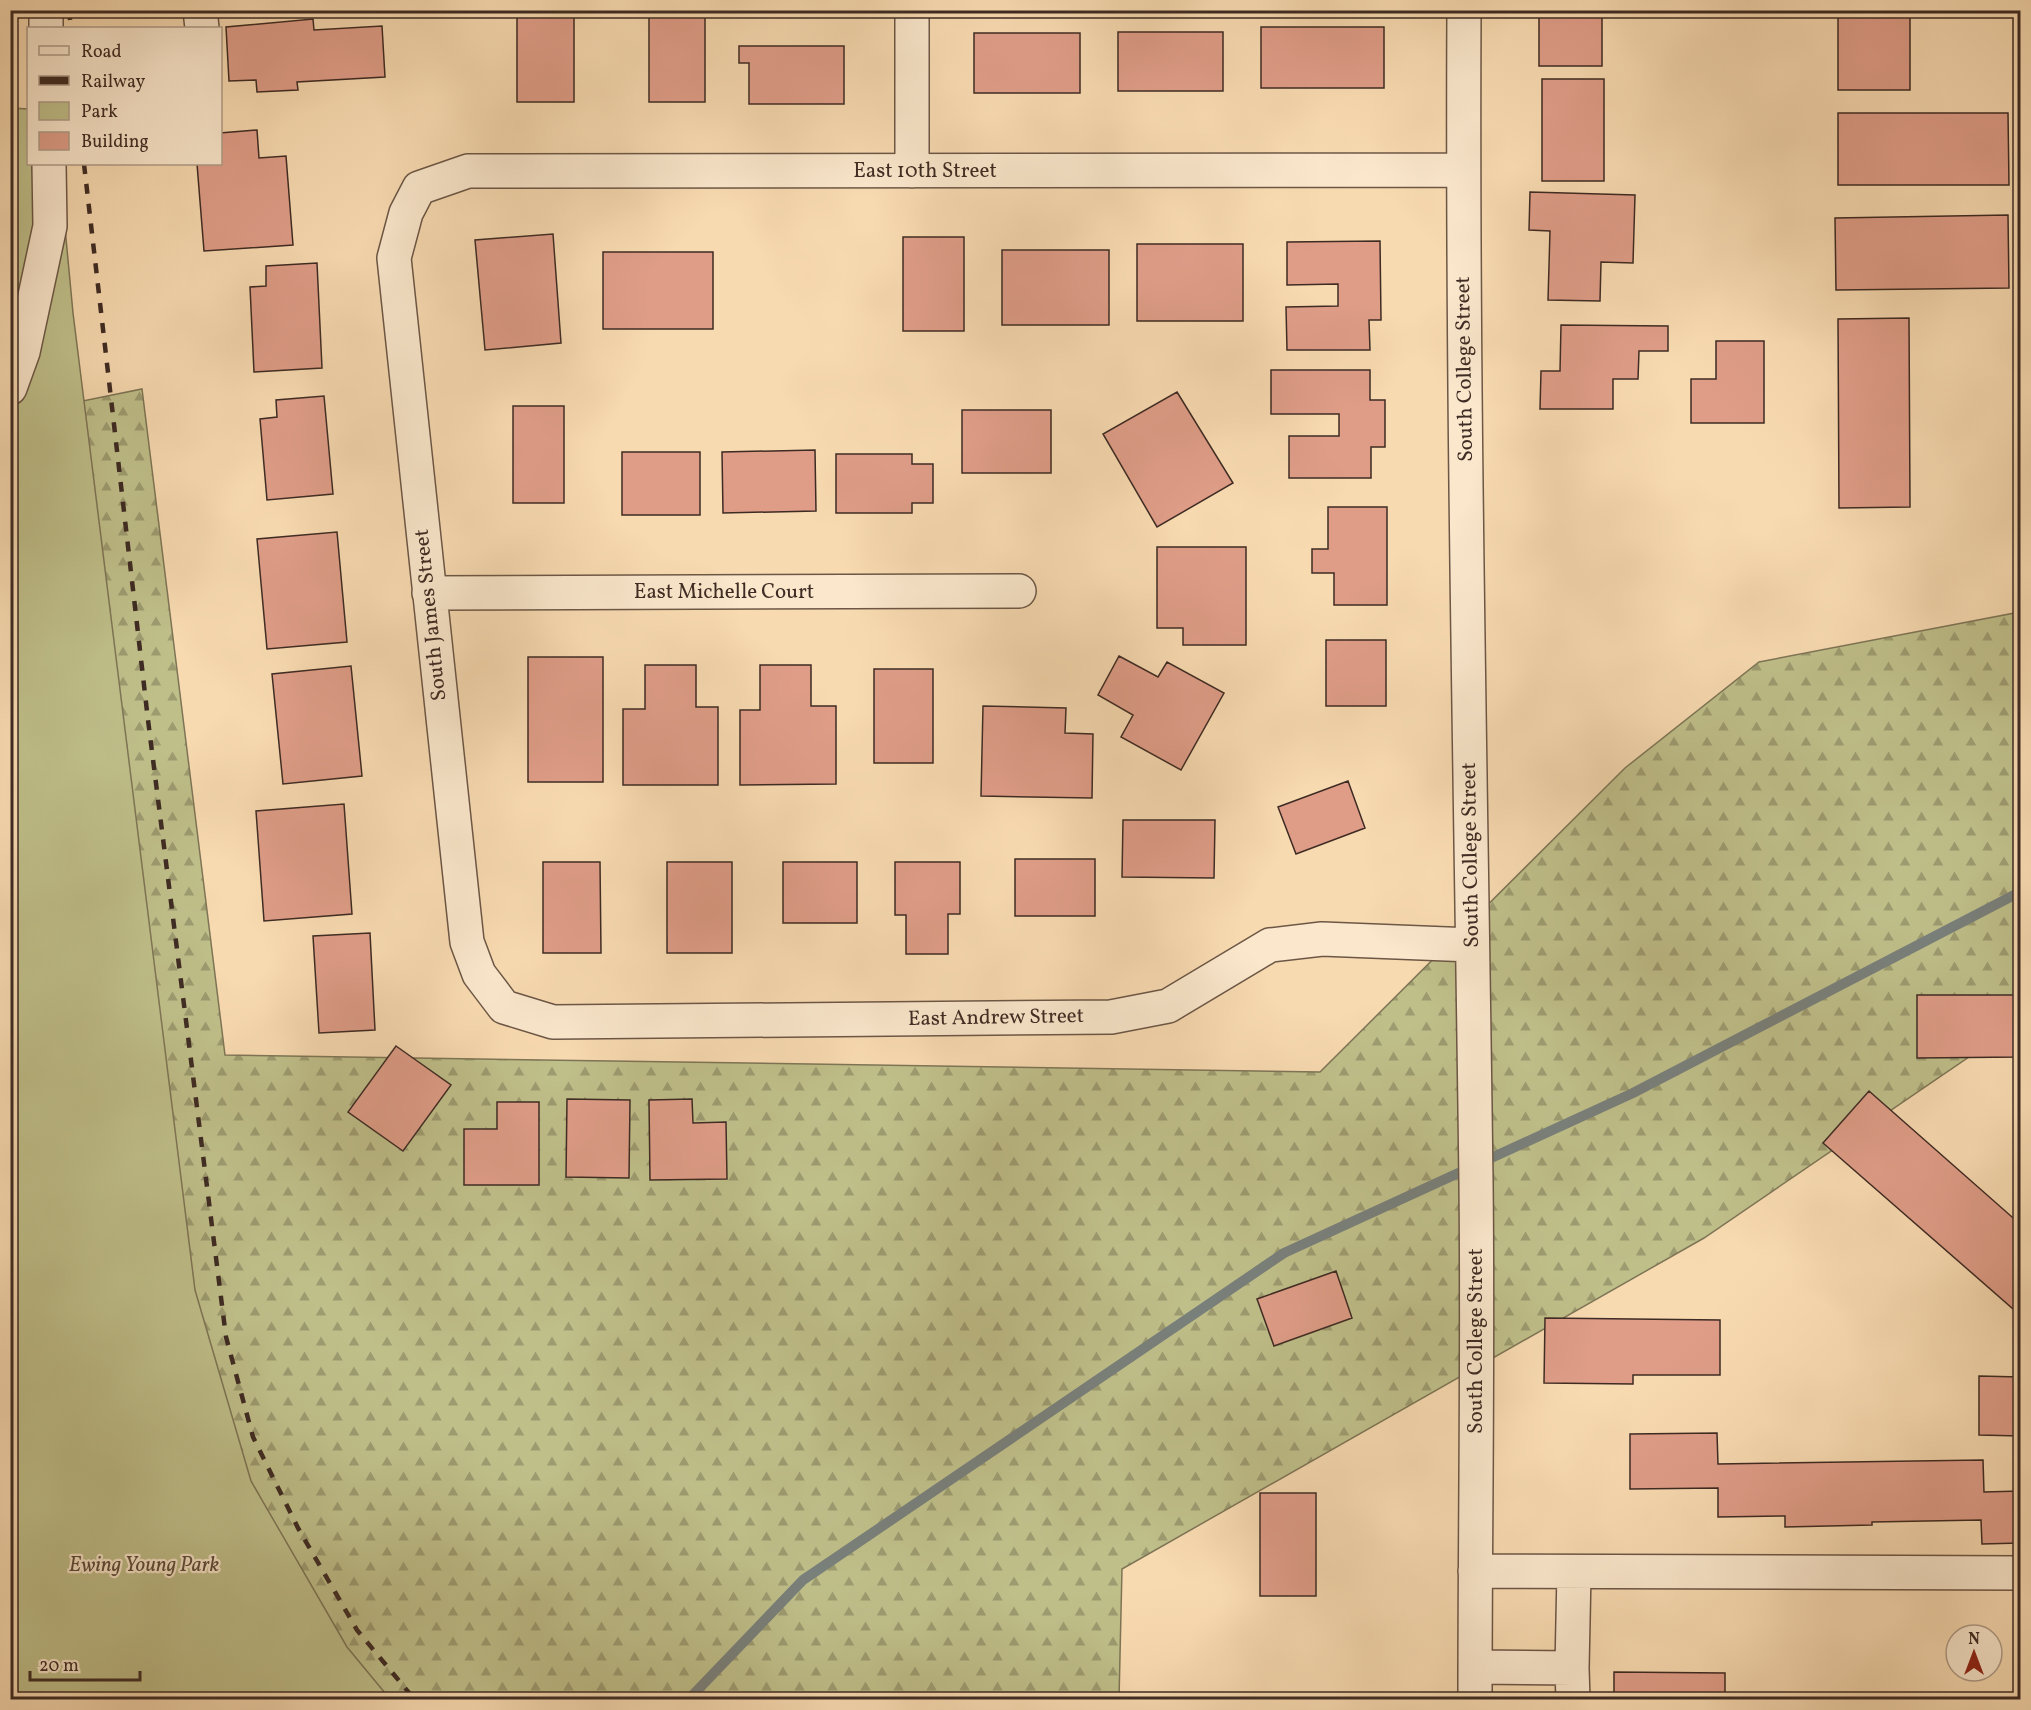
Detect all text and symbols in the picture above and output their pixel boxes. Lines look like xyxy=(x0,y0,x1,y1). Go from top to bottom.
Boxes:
legend xyxy=(27,27,222,165)
text: Road xyxy=(81,40,122,65)
text: Railway xyxy=(81,70,145,95)
text: Park xyxy=(81,100,118,125)
text: Building xyxy=(81,130,149,155)
street label: East 10th Street xyxy=(853,157,997,186)
street label: South College Street xyxy=(1449,276,1481,462)
street label: South James Street xyxy=(408,528,454,702)
street label: East Michelle Court xyxy=(634,578,814,607)
street label: South College Street xyxy=(1455,762,1487,948)
street label: East Andrew Street xyxy=(908,1002,1084,1034)
street label: South College Street xyxy=(1462,1248,1491,1434)
park label: Ewing Young Park xyxy=(69,1551,220,1580)
north arrow xyxy=(1944,1623,2004,1683)
text: N xyxy=(1968,1629,1980,1651)
scale bar xyxy=(30,1644,140,1682)
text: 20 m xyxy=(39,1654,79,1679)

